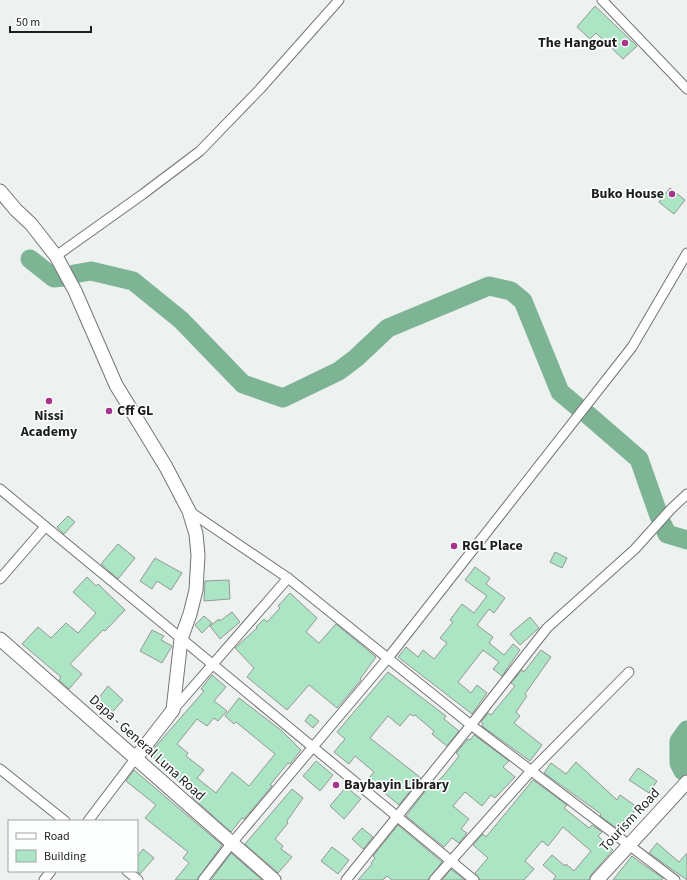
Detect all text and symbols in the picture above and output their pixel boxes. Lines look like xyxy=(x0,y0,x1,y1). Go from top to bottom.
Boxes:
scale bar xyxy=(10,8,91,34)
text: 50 m xyxy=(16,14,40,31)
place label: The Hangout xyxy=(538,33,618,53)
marker: The Hangout xyxy=(620,38,630,48)
place label: Buko House xyxy=(591,184,664,204)
marker: Buko House xyxy=(667,189,677,199)
marker: Nissi Academy xyxy=(44,396,54,406)
place label: Cff GL xyxy=(117,401,153,421)
place label: Nissi Academy xyxy=(20,406,78,442)
marker: Cff GL xyxy=(104,406,114,416)
place label: RGL Place xyxy=(462,536,523,556)
marker: RGL Place xyxy=(449,541,459,551)
street label: Dapa - General Luna Road xyxy=(84,690,210,806)
place label: Baybayin Library xyxy=(344,775,450,795)
marker: Baybayin Library xyxy=(331,780,341,790)
street label: Tourism Road xyxy=(595,784,665,856)
legend xyxy=(8,820,138,872)
text: Road xyxy=(44,828,70,845)
text: Building xyxy=(44,848,86,865)

